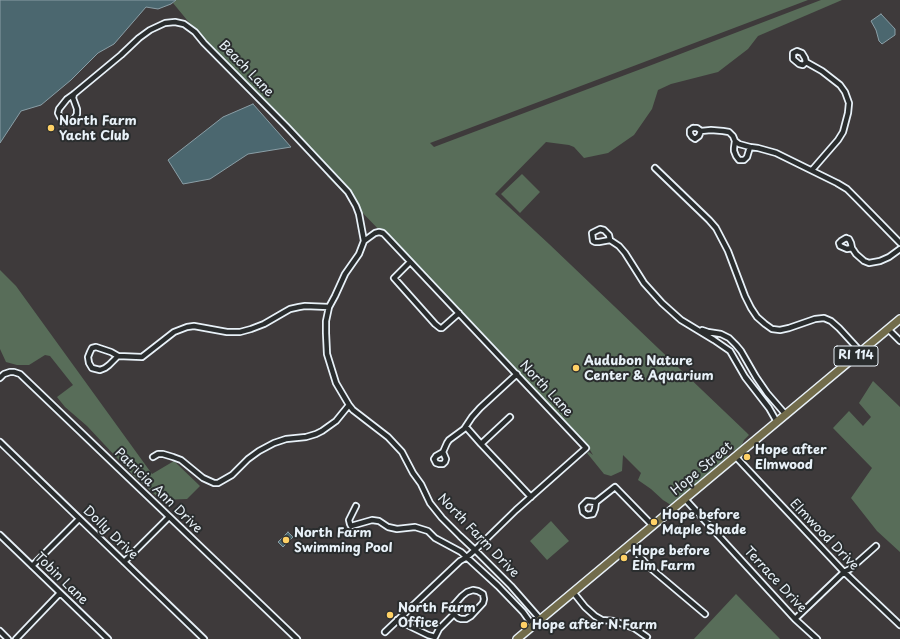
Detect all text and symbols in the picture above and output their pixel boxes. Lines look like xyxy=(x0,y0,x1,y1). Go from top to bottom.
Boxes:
street label: Beach Lane xyxy=(215,38,277,100)
place label: North Farm Yacht Club xyxy=(59,113,137,144)
marker: North Farm Yacht Club xyxy=(46,123,56,133)
road number: RI 114 xyxy=(834,346,878,366)
place label: Audubon Nature Center & Aquarium xyxy=(584,353,714,384)
street label: North Lane xyxy=(516,358,576,420)
marker: Audubon Nature Center & Aquarium xyxy=(571,363,581,373)
street label: Hope Street xyxy=(668,439,736,499)
place label: Hope after Elmwood xyxy=(755,442,827,473)
street label: Patricia Ann Drive xyxy=(111,445,205,537)
marker: Hope after Elmwood xyxy=(742,452,752,462)
street label: North Farm Drive xyxy=(434,491,522,581)
street label: Elmwood Drive xyxy=(786,496,862,574)
street label: Dolly Drive xyxy=(79,503,141,563)
place label: Hope before Maple Shade xyxy=(662,507,746,538)
marker: Hope before Maple Shade xyxy=(649,517,659,527)
place label: North Farm Swimming Pool xyxy=(294,525,392,556)
marker: North Farm Swimming Pool xyxy=(281,535,291,545)
place label: Hope before Elm Farm xyxy=(632,543,710,574)
street label: Terrace Drive xyxy=(740,544,810,616)
street label: Tobin Lane xyxy=(31,550,91,608)
marker: Hope before Elm Farm xyxy=(619,553,629,563)
place label: North Farm Office xyxy=(398,600,476,631)
marker: North Farm Office xyxy=(385,610,395,620)
place label: Hope after N Farm xyxy=(532,617,657,633)
marker: Hope after N Farm xyxy=(519,620,529,630)

